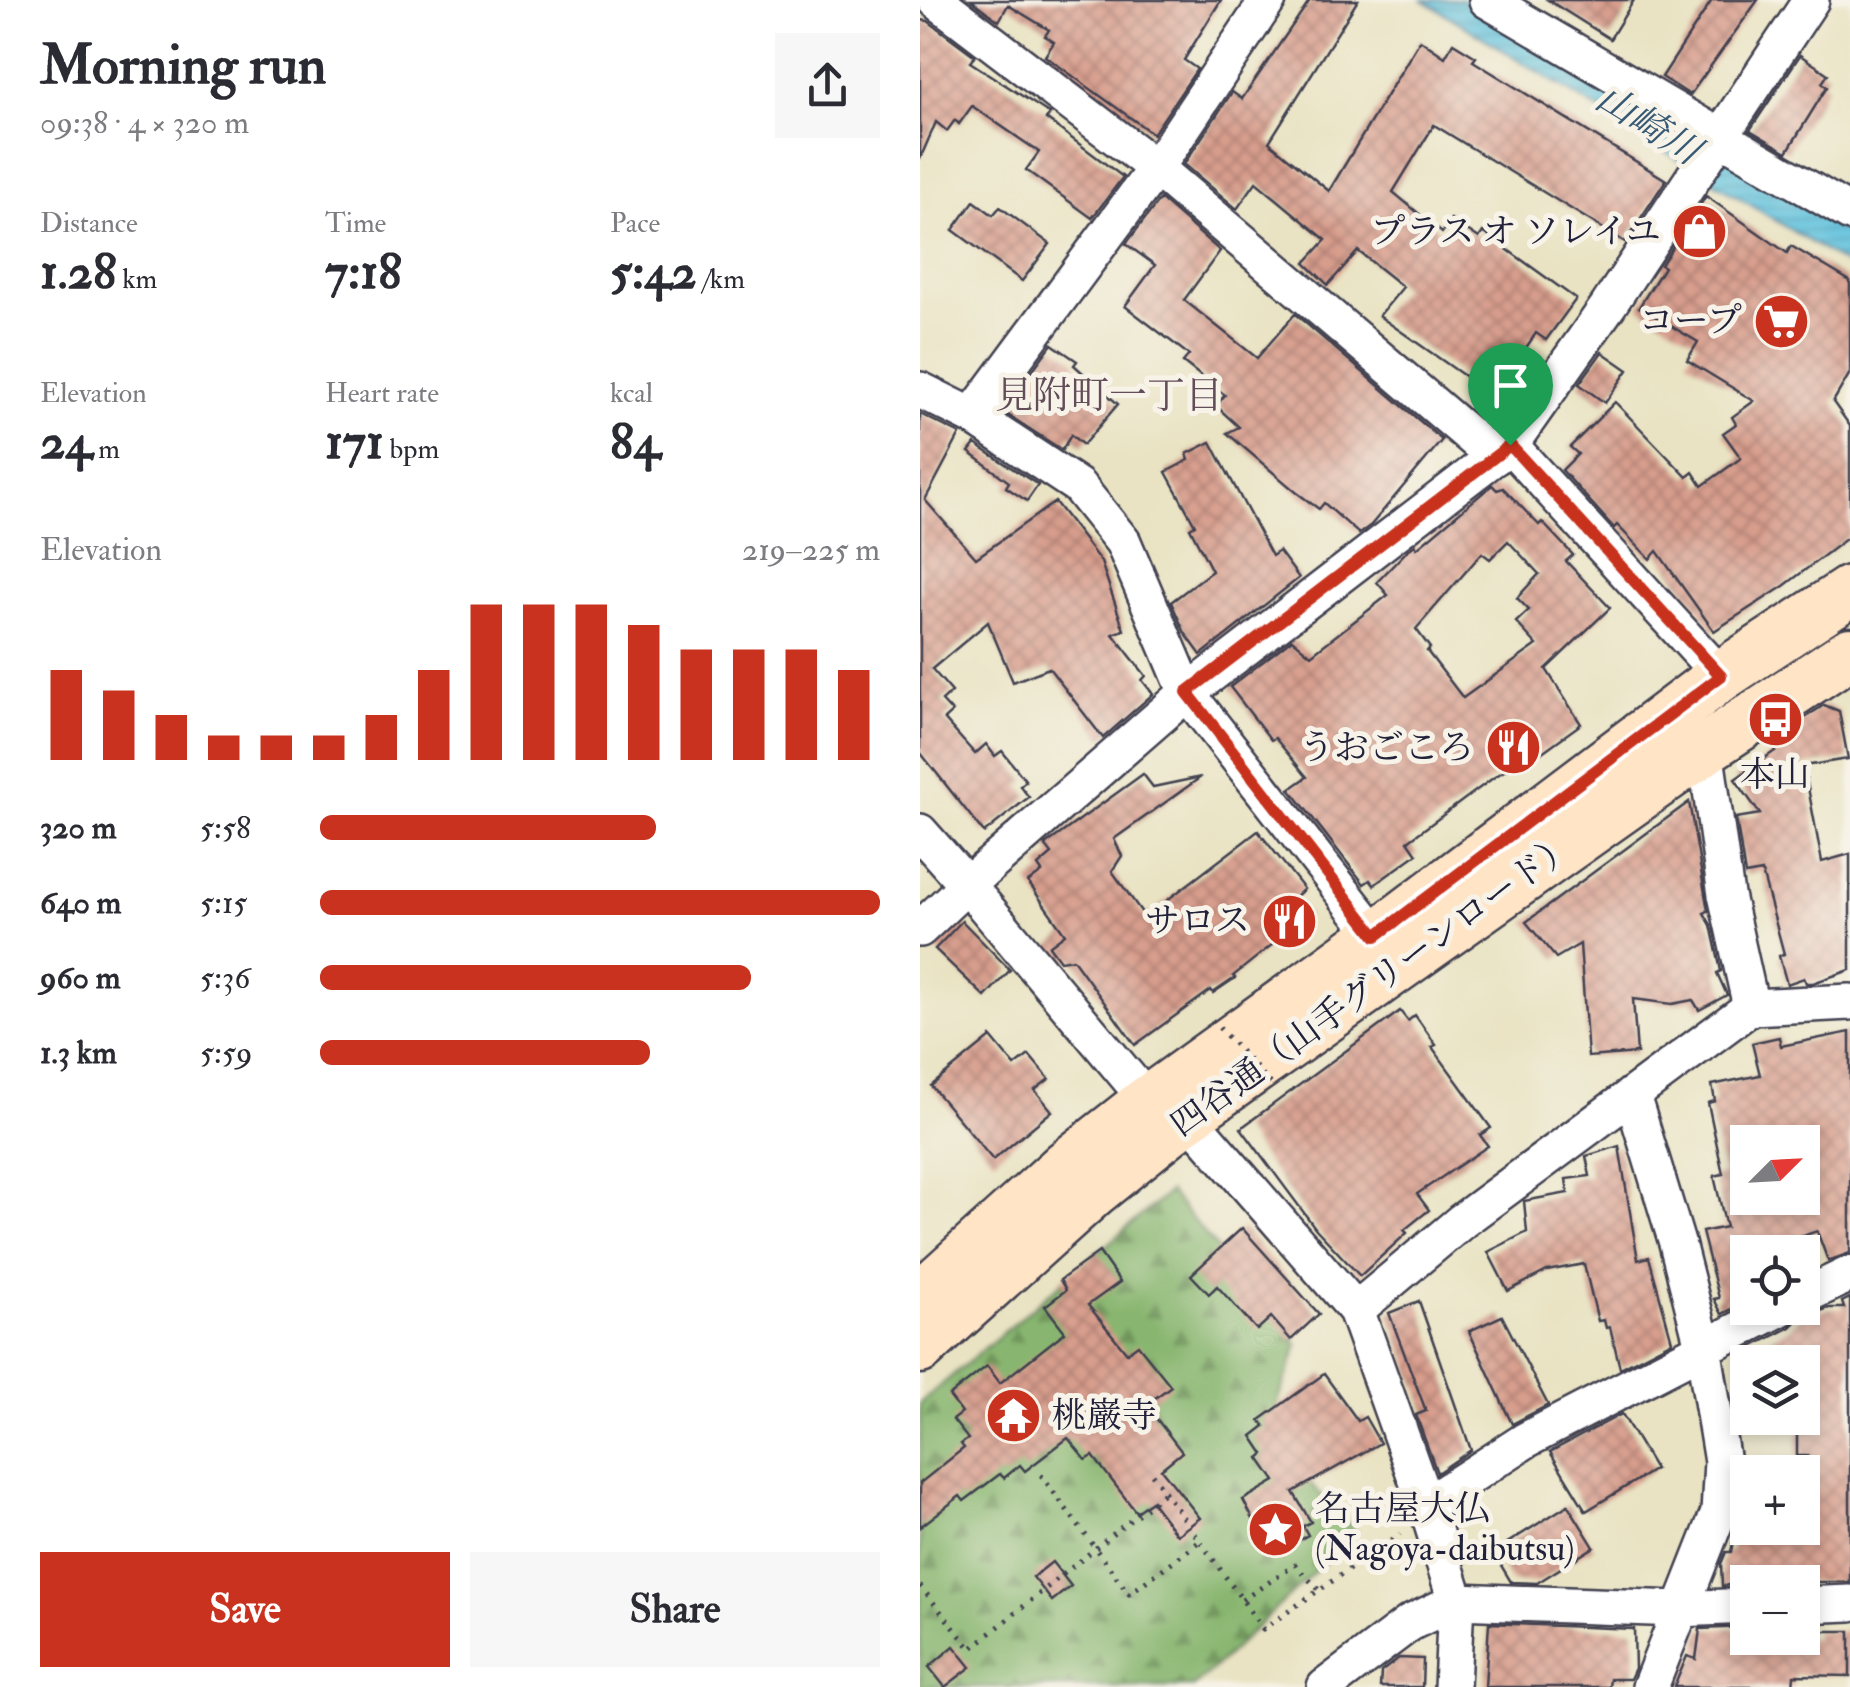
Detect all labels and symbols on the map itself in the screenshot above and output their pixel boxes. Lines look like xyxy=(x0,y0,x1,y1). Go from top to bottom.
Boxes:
water label: 山崎川 xyxy=(1587,74,1712,178)
shop icon: プラス オ ソレイユ xyxy=(1670,202,1730,262)
place label: プラス オ ソレイユ xyxy=(1370,210,1661,254)
supermarket icon: コープ xyxy=(1751,291,1811,351)
place label: コープ xyxy=(1639,299,1742,343)
pin xyxy=(1468,343,1553,446)
district label: 見附町一丁目 xyxy=(995,372,1223,420)
bus stop icon: 本山 xyxy=(1745,689,1805,749)
restaurant icon: うおごころ xyxy=(1483,718,1543,778)
place label: うおごころ xyxy=(1299,726,1474,770)
place label: 本山 xyxy=(1740,753,1810,797)
street label: 四谷通（山手グリーンロード） xyxy=(1162,823,1584,1147)
restaurant icon: サロス xyxy=(1259,891,1319,951)
place label: サロス xyxy=(1145,899,1250,943)
north arrow xyxy=(1730,1125,1820,1215)
temple icon: 桃巌寺 xyxy=(983,1386,1043,1446)
place label: 桃巌寺 xyxy=(1052,1394,1157,1438)
place label: 名古屋大仏 (Nagoya-daibutsu) xyxy=(1315,1487,1575,1571)
place icon: 名古屋大仏 (Nagoya-daibutsu) xyxy=(1246,1499,1306,1559)

